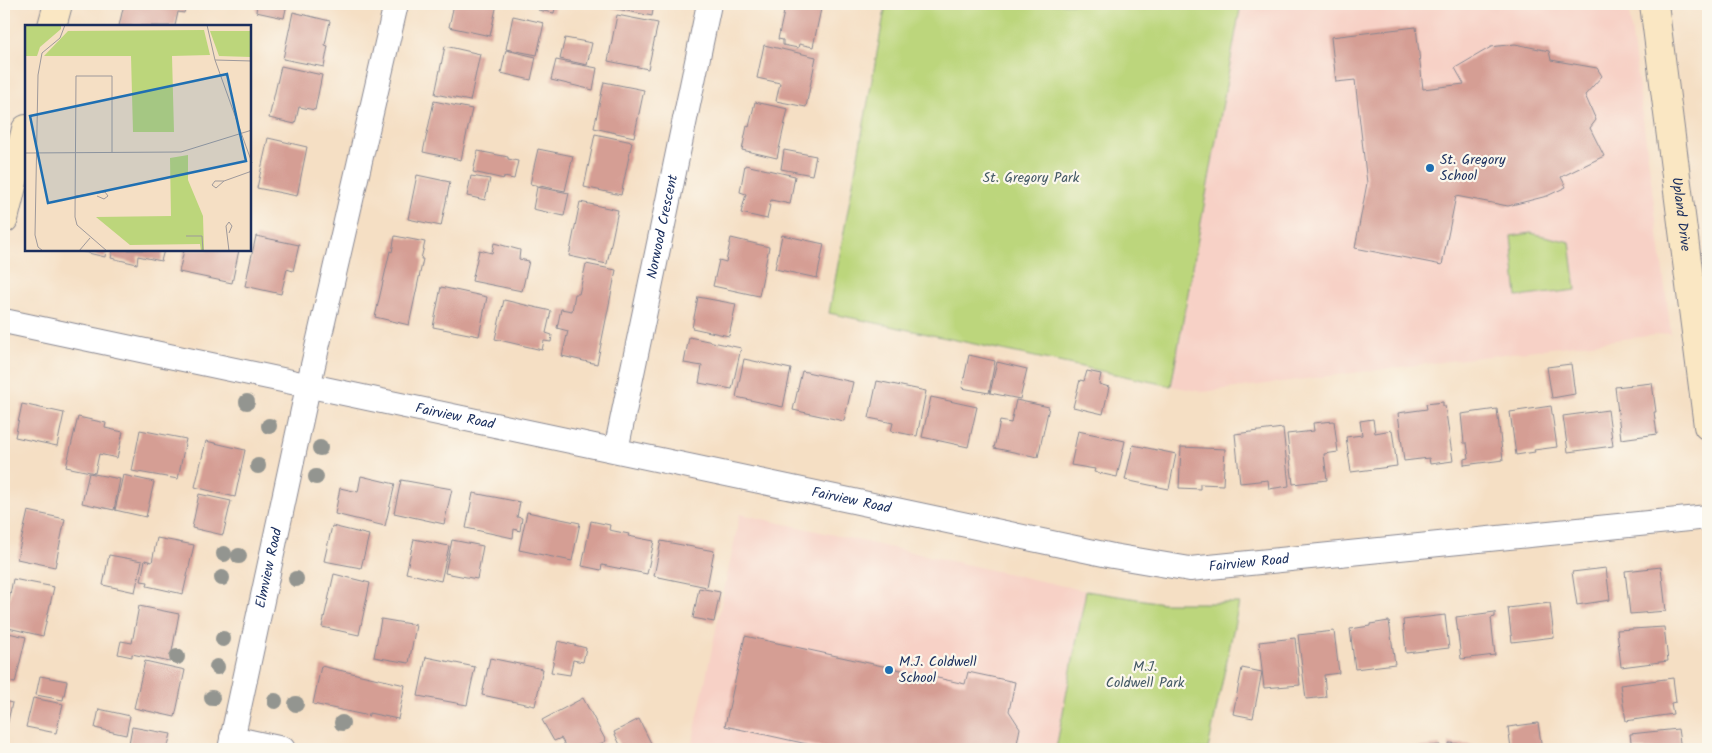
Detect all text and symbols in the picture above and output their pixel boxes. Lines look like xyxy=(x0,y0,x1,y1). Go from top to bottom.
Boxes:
inset map xyxy=(25,25,251,251)
place label: St. Gregory School xyxy=(1440,149,1506,187)
marker: St. Gregory School xyxy=(1424,162,1436,174)
park label: St. Gregory Park xyxy=(983,167,1080,189)
street label: Norwood Crescent xyxy=(641,172,684,281)
street label: Upland Drive xyxy=(1665,176,1697,253)
street label: Fairview Road xyxy=(413,397,498,436)
street label: Fairview Road xyxy=(809,481,894,520)
street label: Elmview Road xyxy=(250,525,289,610)
street label: Fairview Road xyxy=(1208,548,1291,578)
place label: M.J. Coldwell School xyxy=(899,651,977,689)
park label: M.J. Coldwell Park xyxy=(1106,656,1185,694)
marker: M.J. Coldwell School xyxy=(883,664,895,676)

